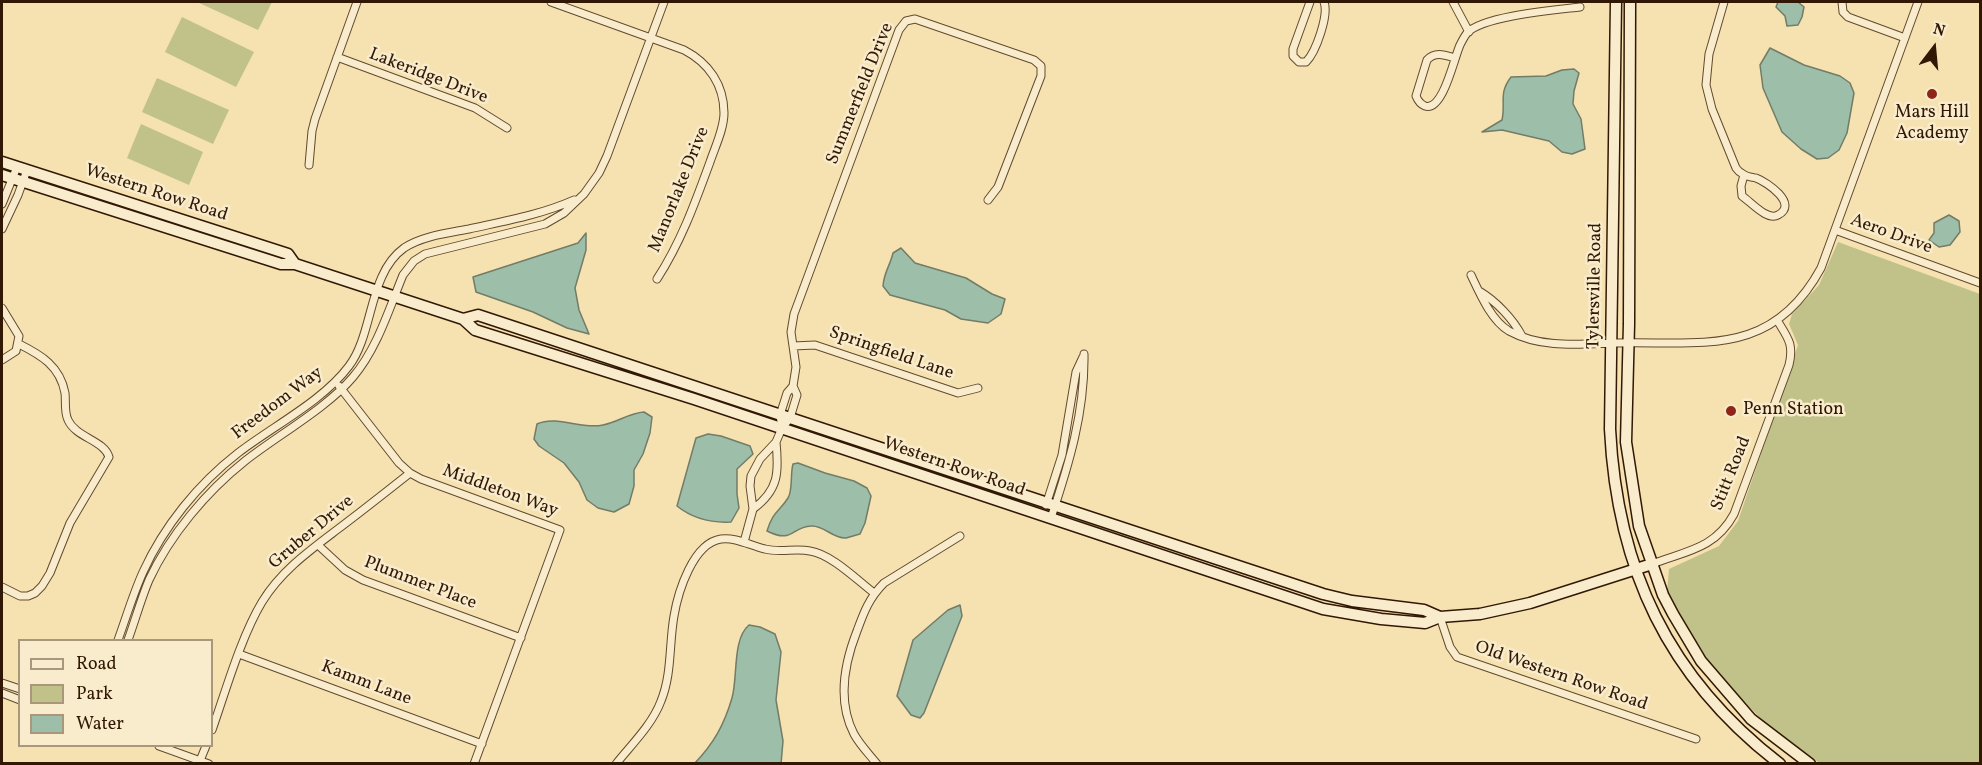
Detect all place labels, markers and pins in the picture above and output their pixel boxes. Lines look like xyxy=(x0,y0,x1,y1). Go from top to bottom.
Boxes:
marker: Mars Hill Academy xyxy=(1925,87,1939,101)
place label: Mars Hill Academy xyxy=(1895,103,1969,146)
place label: Penn Station xyxy=(1743,400,1844,422)
marker: Penn Station xyxy=(1724,404,1738,418)

